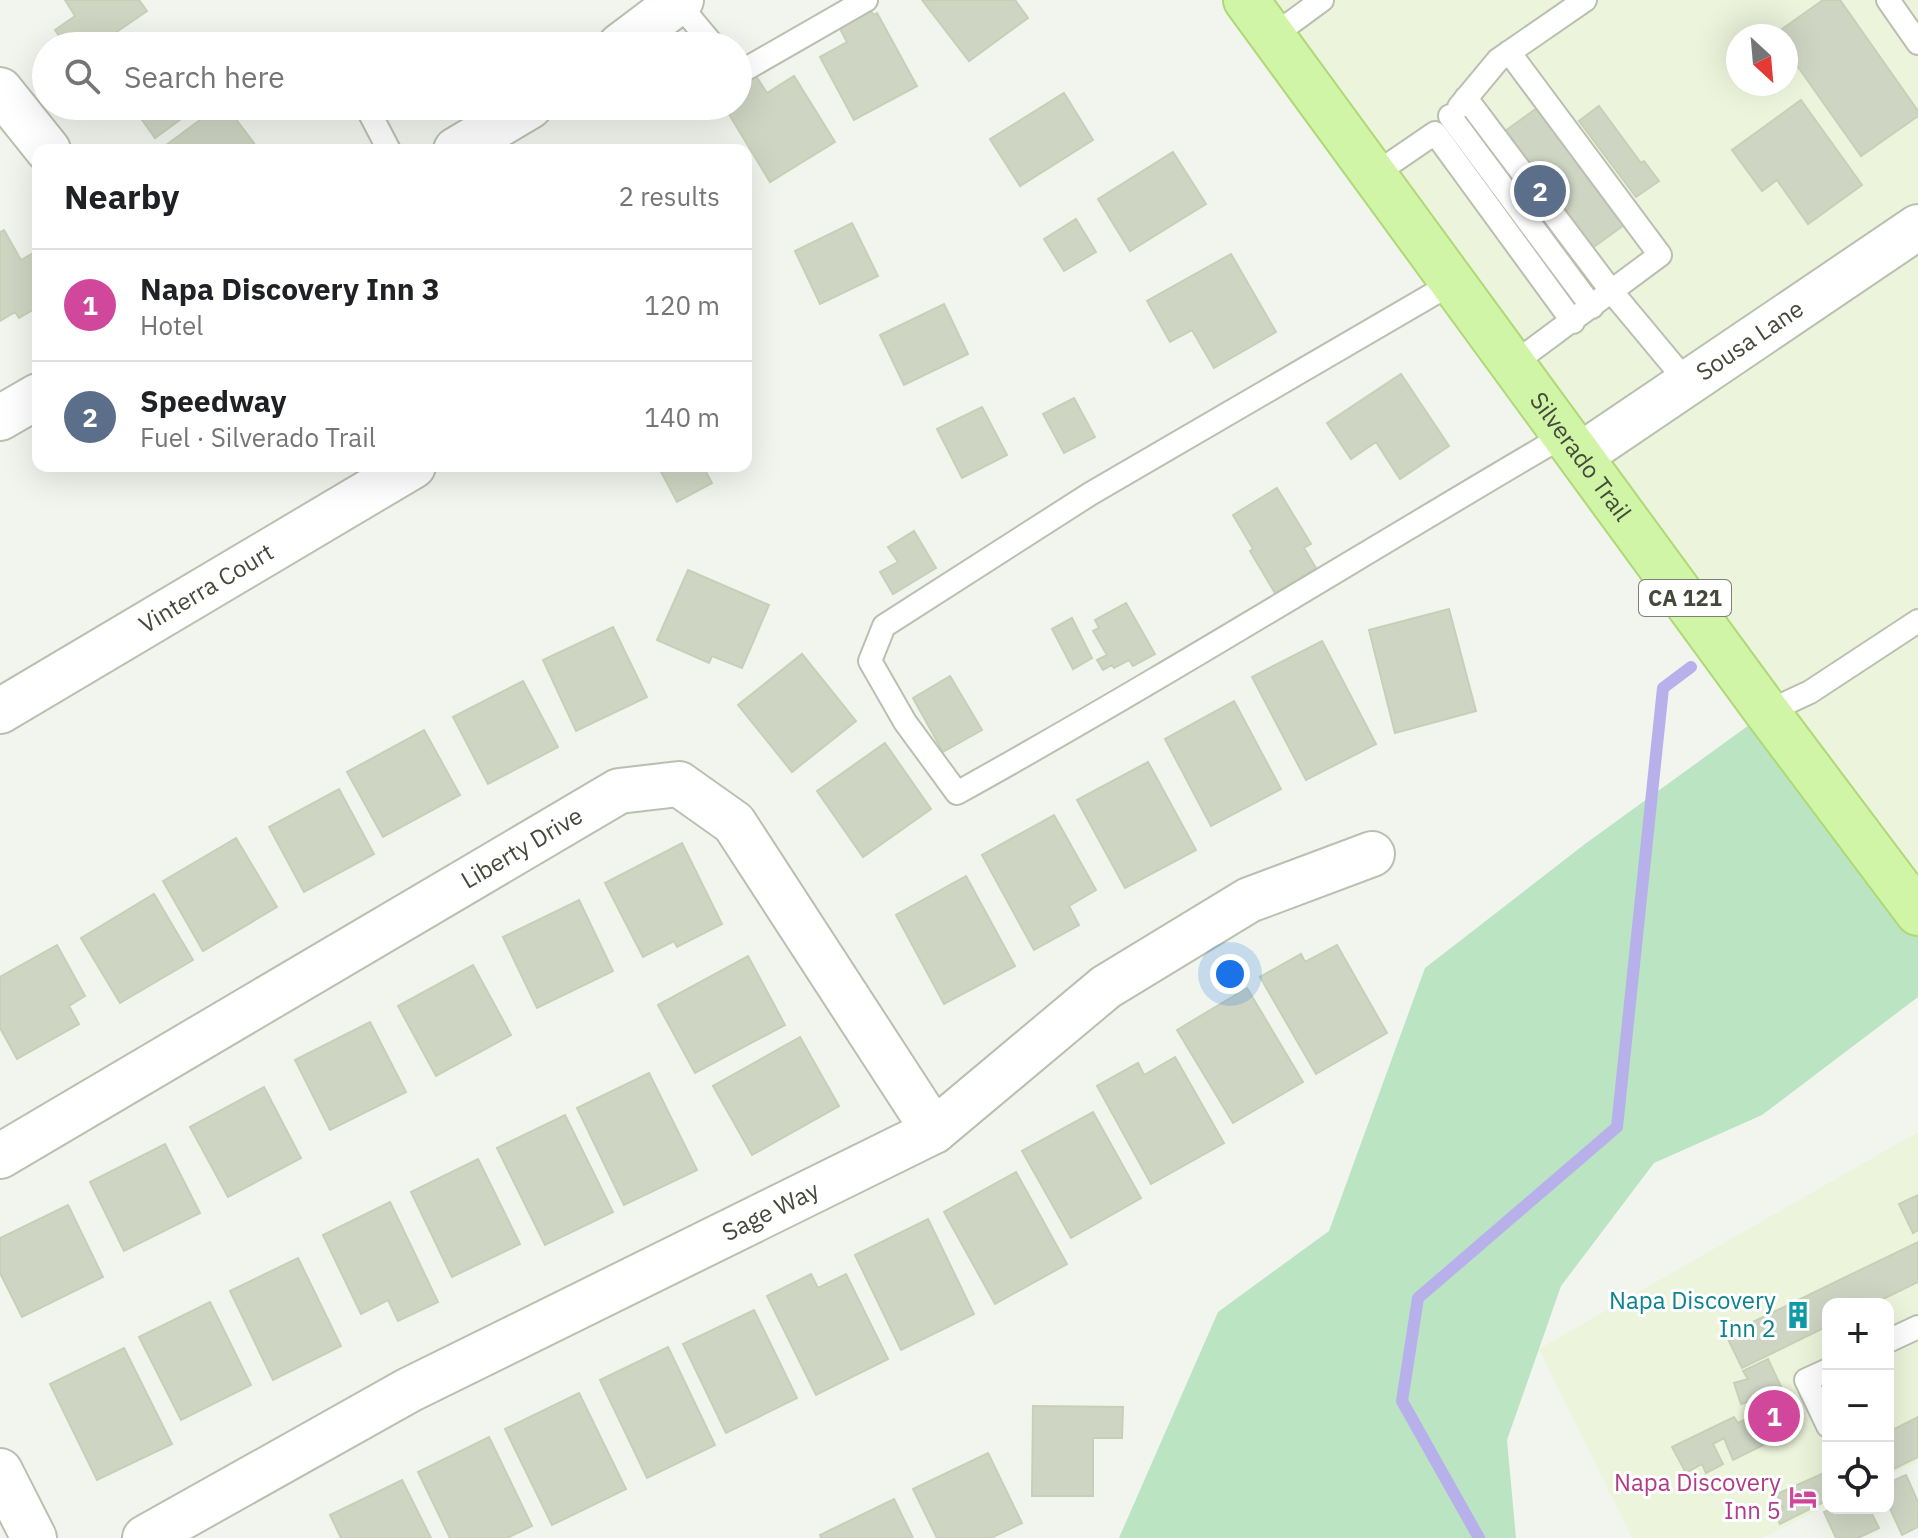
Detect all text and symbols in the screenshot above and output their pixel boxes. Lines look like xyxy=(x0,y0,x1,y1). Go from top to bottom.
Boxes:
north arrow xyxy=(1726,24,1798,96)
search box xyxy=(32,32,752,120)
icon: search xyxy=(60,54,104,98)
text: Search here xyxy=(124,57,285,96)
pin: 2 xyxy=(1514,161,1566,221)
text: Nearby xyxy=(64,174,179,218)
text: 2 results xyxy=(618,179,720,213)
text: Napa Discovery Inn 3 xyxy=(140,269,440,308)
text: 1 xyxy=(82,288,98,322)
text: 120 m xyxy=(644,288,720,322)
street label: Sousa Lane xyxy=(1690,292,1809,388)
text: Hotel xyxy=(140,308,203,342)
text: Speedway xyxy=(140,381,287,420)
street label: Silverado Trail xyxy=(1523,385,1639,527)
text: 2 xyxy=(82,400,98,434)
text: 140 m xyxy=(644,400,720,434)
text: Fuel · Silverado Trail xyxy=(140,420,376,454)
street label: Vinterra Court xyxy=(133,535,279,640)
road number: CA 121 xyxy=(1639,580,1731,616)
street label: Liberty Drive xyxy=(455,799,588,896)
your location xyxy=(1210,954,1250,994)
street label: Sage Way xyxy=(717,1173,824,1248)
place label: Napa Discovery Inn 2 xyxy=(1609,1284,1776,1344)
map controls xyxy=(1822,1298,1894,1514)
button: + xyxy=(1822,1298,1894,1370)
building icon: Napa Discovery Inn 2 xyxy=(1783,1300,1813,1330)
button: − xyxy=(1822,1370,1894,1442)
pin: 1 xyxy=(1748,1386,1800,1446)
button: locate xyxy=(1822,1442,1894,1514)
place label: Napa Discovery Inn 5 xyxy=(1614,1466,1781,1526)
hotel icon: Napa Discovery Inn 5 xyxy=(1788,1482,1818,1512)

